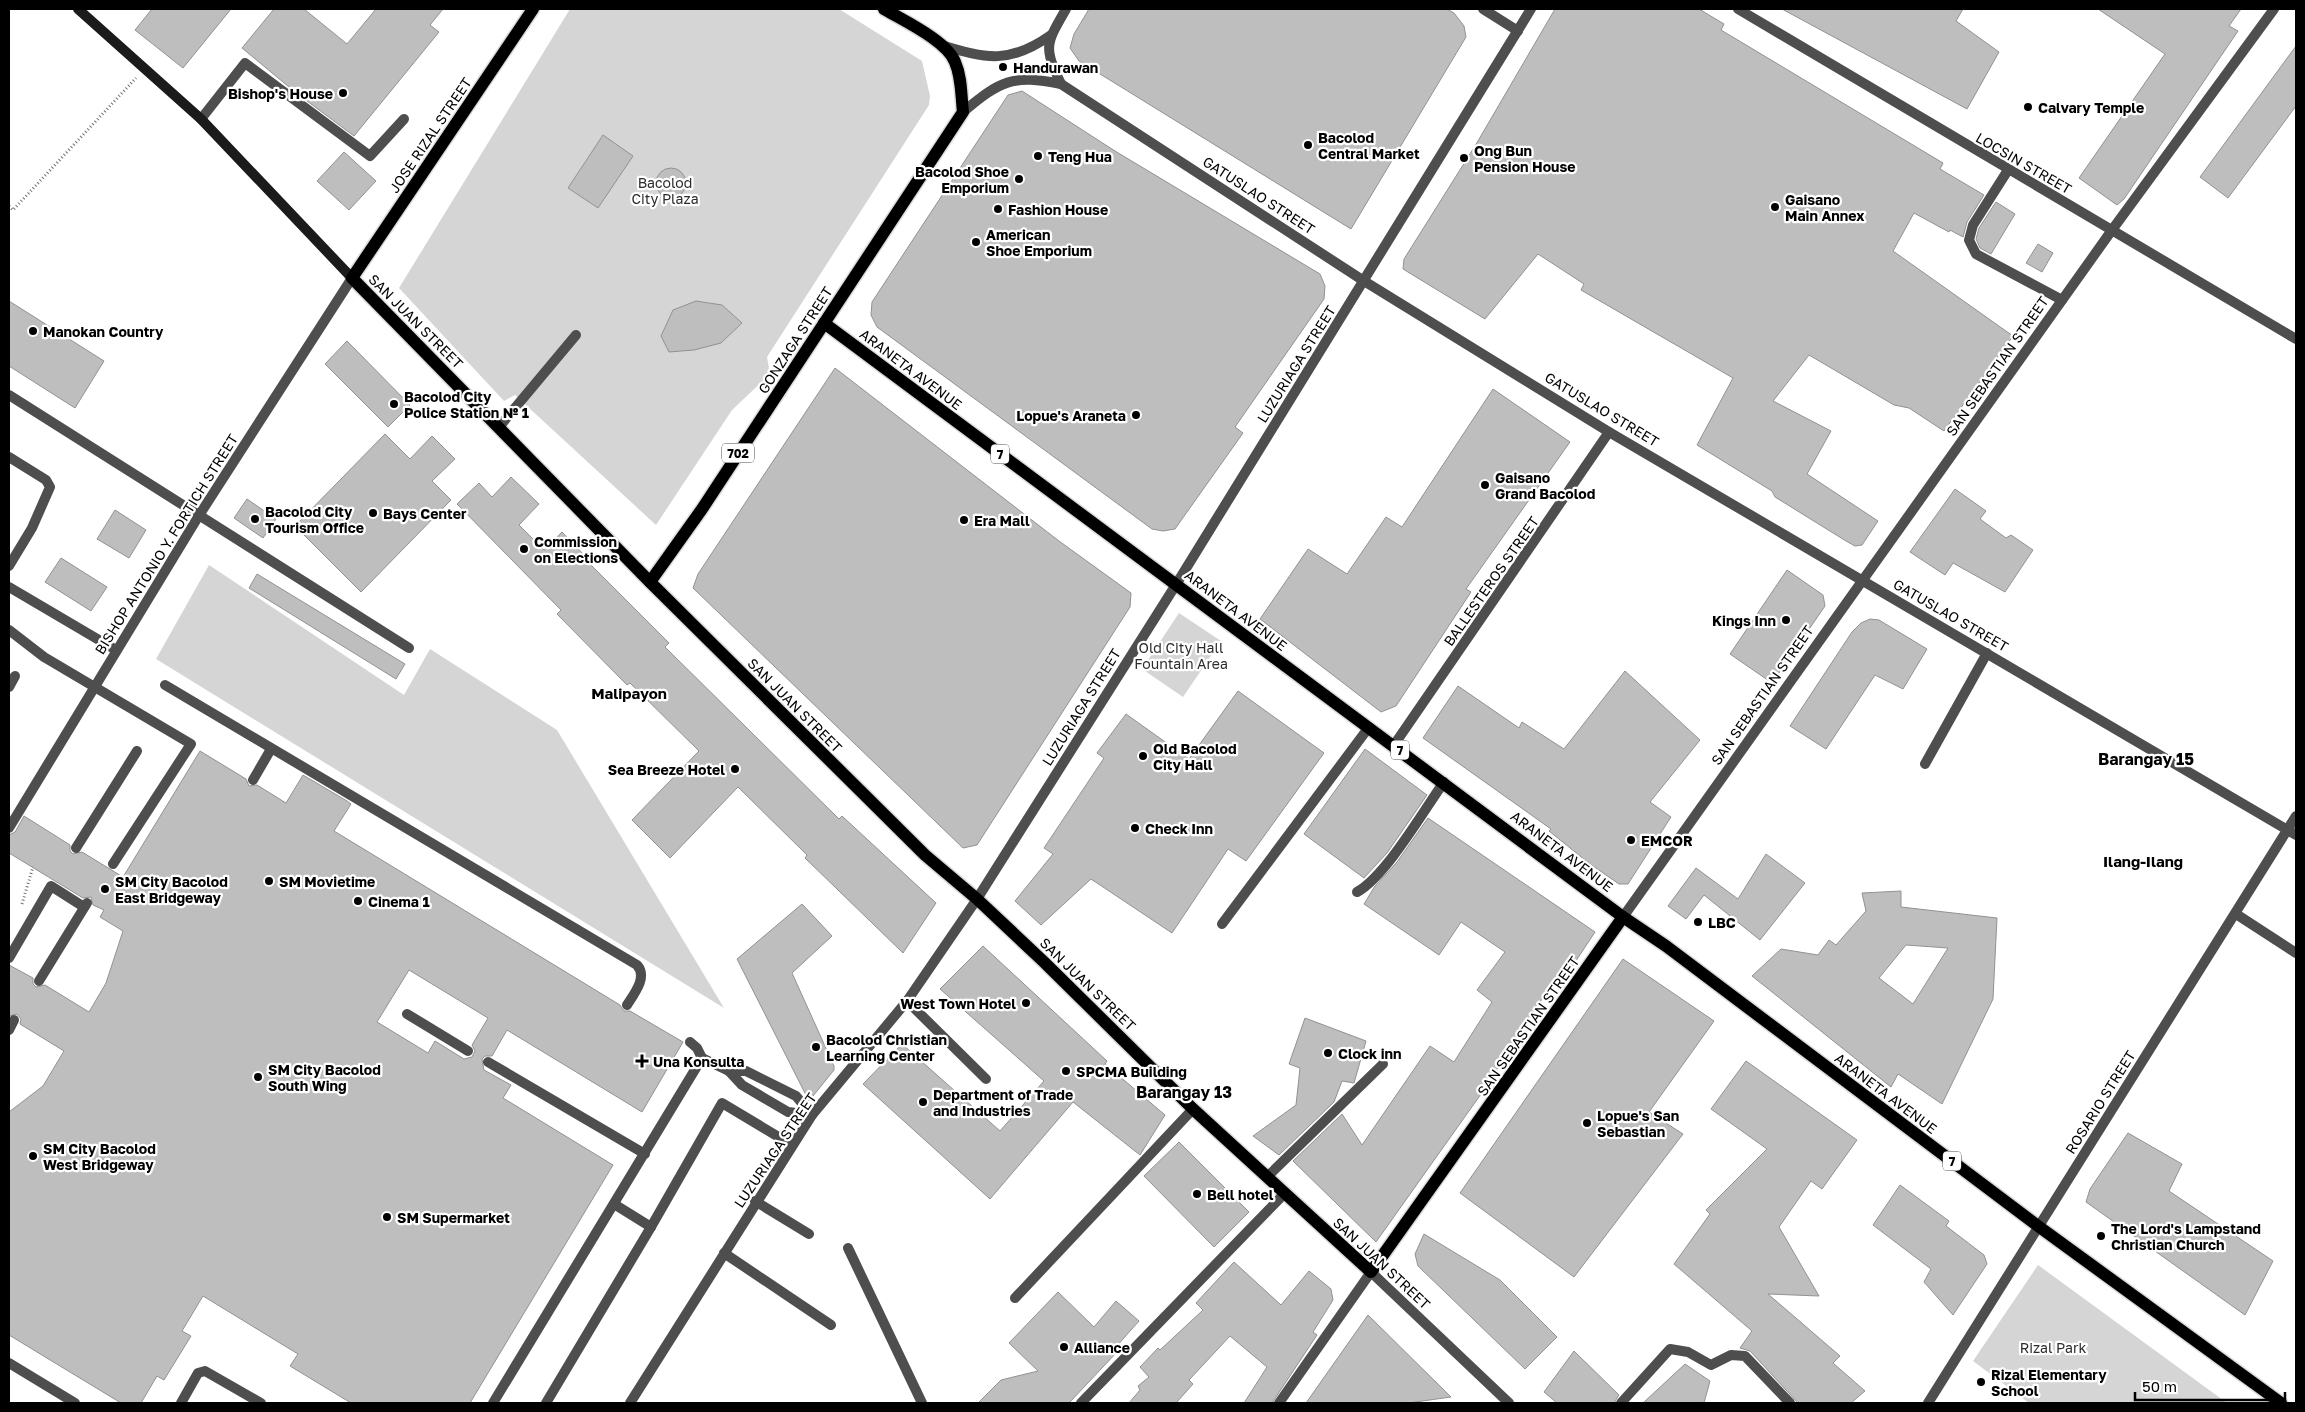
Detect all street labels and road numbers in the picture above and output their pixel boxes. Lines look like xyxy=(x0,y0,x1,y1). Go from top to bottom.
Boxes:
street label: JOSE RIZAL STREET xyxy=(385,74,475,196)
street label: LOCSIN STREET xyxy=(1973,129,2075,197)
street label: GATUSLAO STREET xyxy=(1200,152,1318,238)
street label: SAN JUAN STREET xyxy=(365,270,467,372)
street label: GONZAGA STREET xyxy=(754,283,836,397)
street label: SAN SEBASTIAN STREET xyxy=(1942,293,2052,439)
street label: LUZURIAGA STREET xyxy=(1253,302,1339,426)
street label: ARANETA AVENUE xyxy=(857,325,965,413)
street label: GATUSLAO STREET xyxy=(1542,368,1662,450)
street label: BISHOP ANTONIO Y. FORTICH STREET xyxy=(91,430,241,657)
road number: 702 xyxy=(722,443,754,462)
road number: 7 xyxy=(991,444,1009,464)
street label: BALLESTEROS STREET xyxy=(1440,513,1542,649)
street label: ARANETA AVENUE xyxy=(1182,566,1290,654)
street label: GATUSLAO STREET xyxy=(1890,575,2012,655)
street label: SAN SEBASTIAN STREET xyxy=(1707,622,1817,768)
street label: LUZURIAGA STREET xyxy=(1038,645,1124,769)
street label: SAN JUAN STREET xyxy=(744,654,846,756)
road number: 7 xyxy=(1391,740,1409,760)
street label: ARANETA AVENUE xyxy=(1508,807,1616,895)
street label: SAN JUAN STREET xyxy=(1037,934,1140,1034)
street label: SAN SEBASTIAN STREET xyxy=(1473,953,1583,1099)
street label: ROSARIO STREET xyxy=(2061,1047,2139,1157)
street label: ARANETA AVENUE xyxy=(1832,1049,1940,1137)
street label: LUZURIAGA STREET xyxy=(730,1089,820,1211)
road number: 7 xyxy=(1943,1152,1961,1170)
street label: SAN JUAN STREET xyxy=(1330,1214,1434,1313)

